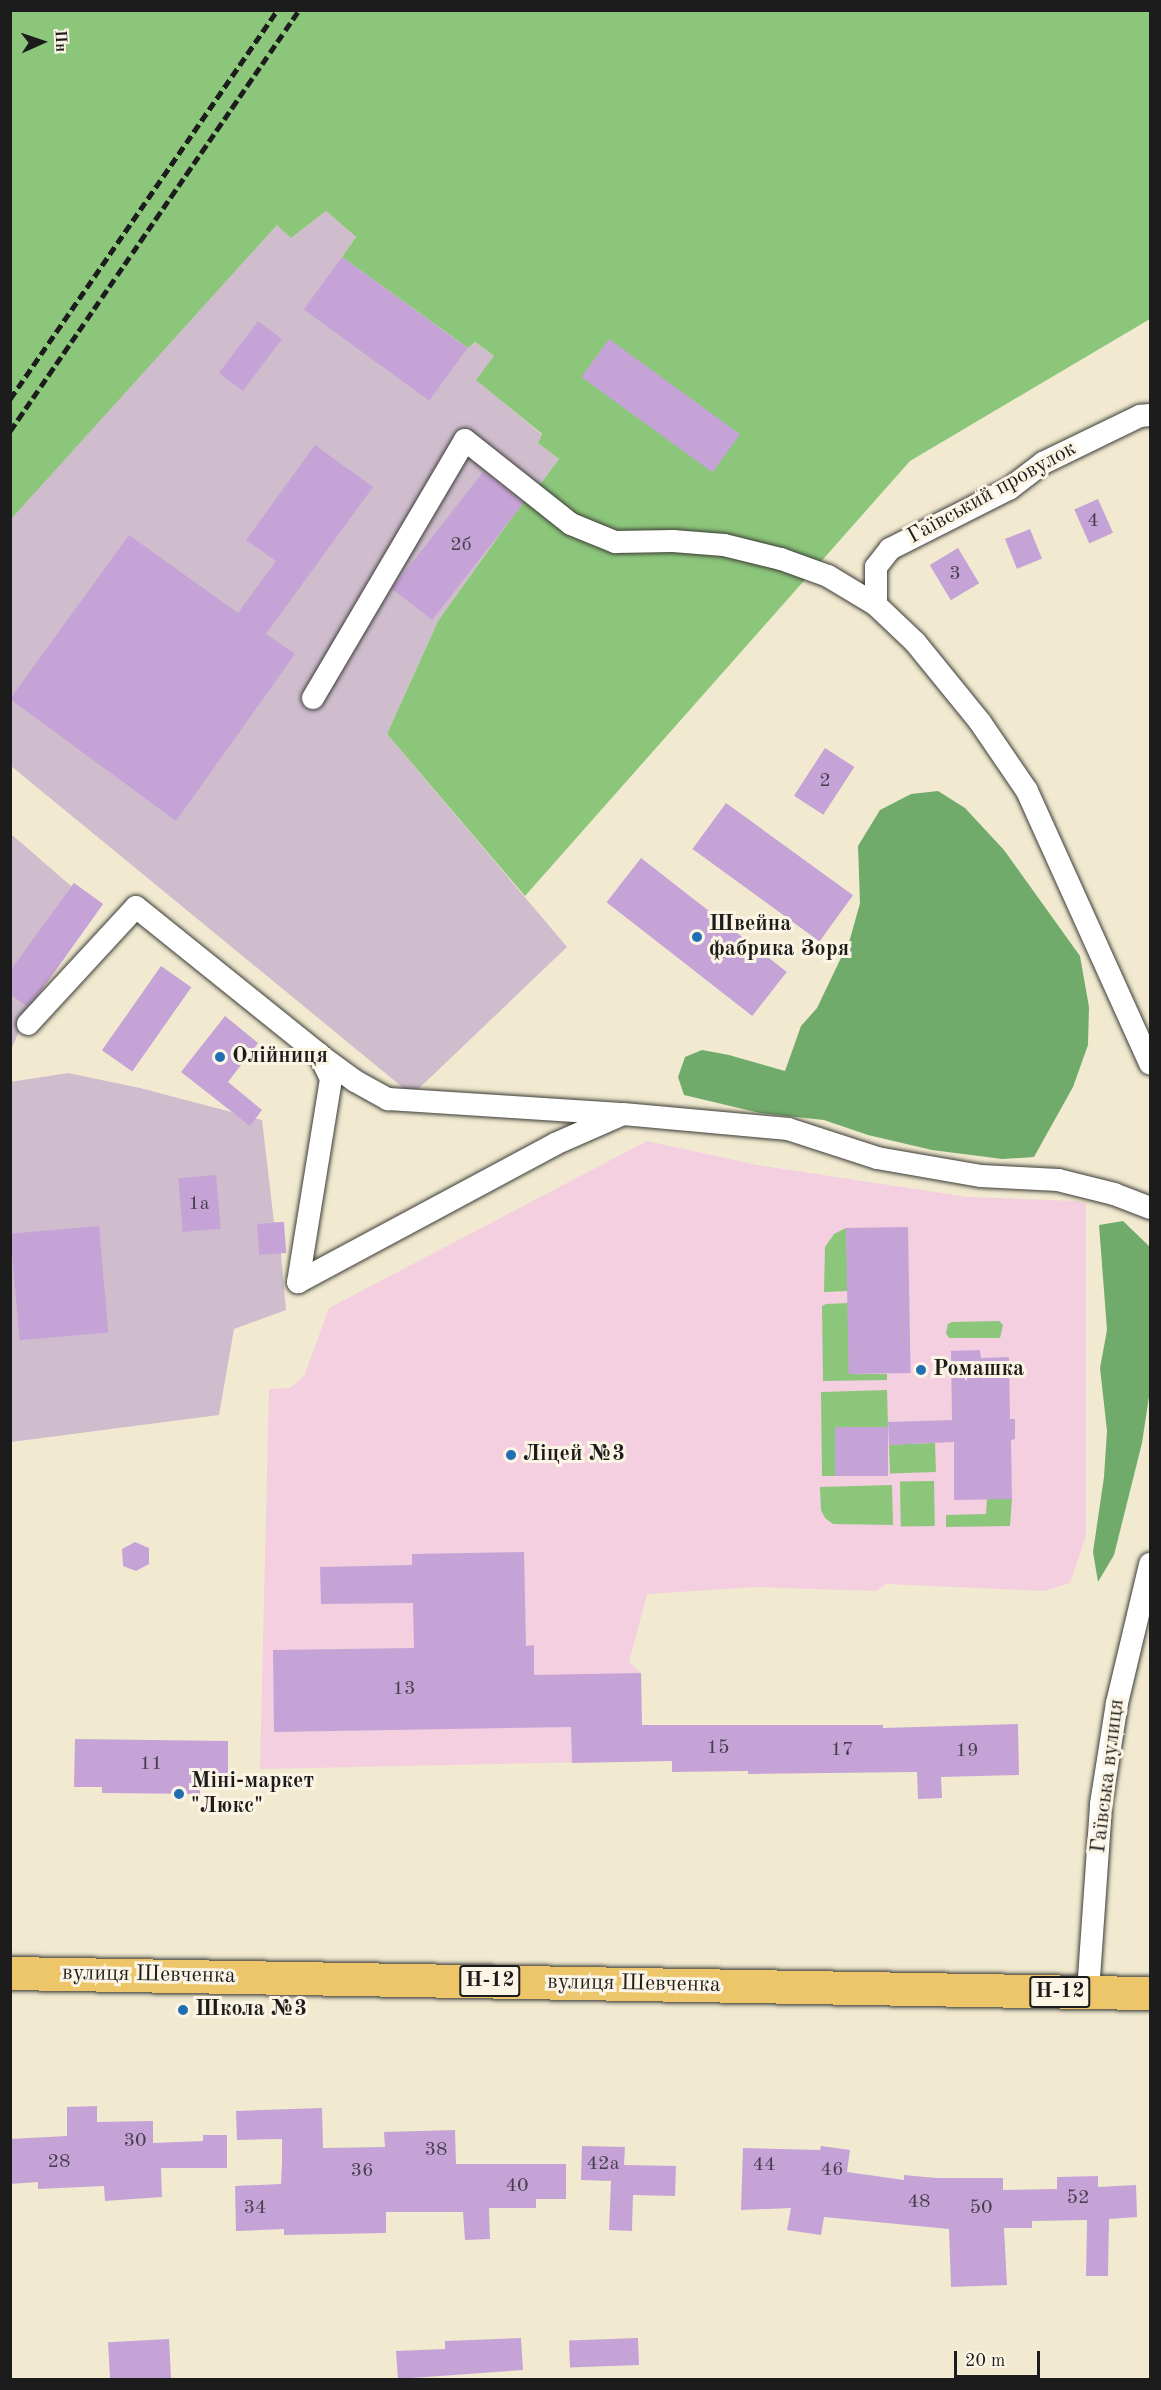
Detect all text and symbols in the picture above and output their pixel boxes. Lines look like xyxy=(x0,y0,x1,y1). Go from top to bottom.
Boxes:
north arrow xyxy=(12,12,72,72)
text: Пн xyxy=(51,30,69,52)
street label: Гаївський провулок xyxy=(903,436,1081,550)
house number: 4 xyxy=(1087,509,1099,533)
house number: 2б xyxy=(450,533,472,557)
house number: 3 xyxy=(949,562,961,586)
house number: 2 xyxy=(819,769,831,793)
place label: Швейна фабрика Зоря xyxy=(709,911,849,962)
marker: Швейна фабрика Зоря xyxy=(690,930,704,944)
place label: Олійниця xyxy=(232,1044,328,1070)
marker: Олійниця xyxy=(213,1050,227,1064)
house number: 1а xyxy=(188,1192,210,1216)
place label: Ромашка xyxy=(933,1357,1024,1383)
marker: Ромашка xyxy=(914,1363,928,1377)
place label: Ліцей №3 xyxy=(523,1442,625,1468)
marker: Ліцей №3 xyxy=(504,1448,518,1462)
house number: 13 xyxy=(392,1677,416,1701)
street label: Гаївська вулиця xyxy=(1085,1698,1131,1854)
house number: 15 xyxy=(706,1736,730,1760)
house number: 17 xyxy=(830,1738,854,1762)
house number: 19 xyxy=(955,1739,979,1763)
house number: 11 xyxy=(139,1752,163,1776)
place label: Міні-маркет "Люкс" xyxy=(191,1768,314,1820)
marker: Міні-маркет "Люкс" xyxy=(172,1787,186,1801)
street label: вулиця Шевченка xyxy=(62,1960,236,1990)
road number: Н-12 xyxy=(458,1963,522,1999)
street label: вулиця Шевченка xyxy=(547,1969,721,1999)
road number: Н-12 xyxy=(1028,1974,1092,2010)
place label: Школа №3 xyxy=(195,1997,307,2023)
marker: Школа №3 xyxy=(176,2003,190,2017)
house number: 30 xyxy=(123,2129,147,2153)
house number: 38 xyxy=(424,2138,448,2162)
house number: 28 xyxy=(47,2150,71,2174)
house number: 42а xyxy=(586,2152,620,2176)
house number: 44 xyxy=(752,2153,776,2177)
house number: 46 xyxy=(820,2158,844,2182)
house number: 36 xyxy=(350,2159,374,2183)
house number: 40 xyxy=(505,2174,529,2198)
house number: 52 xyxy=(1066,2186,1090,2210)
house number: 48 xyxy=(907,2190,931,2214)
house number: 34 xyxy=(243,2196,267,2220)
house number: 50 xyxy=(969,2196,993,2220)
scale bar xyxy=(957,2339,1042,2377)
text: 20 m xyxy=(965,2352,1005,2370)

